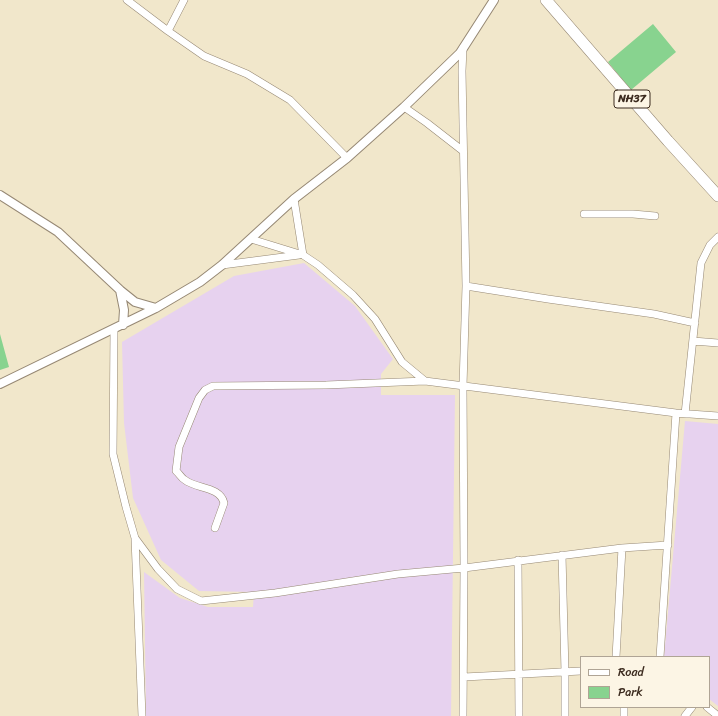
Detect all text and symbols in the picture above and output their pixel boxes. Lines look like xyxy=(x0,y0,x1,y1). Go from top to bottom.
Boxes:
road number: NH37 xyxy=(614,90,650,108)
legend xyxy=(580,656,710,708)
text: Road xyxy=(618,661,644,683)
text: Park xyxy=(618,681,643,703)

